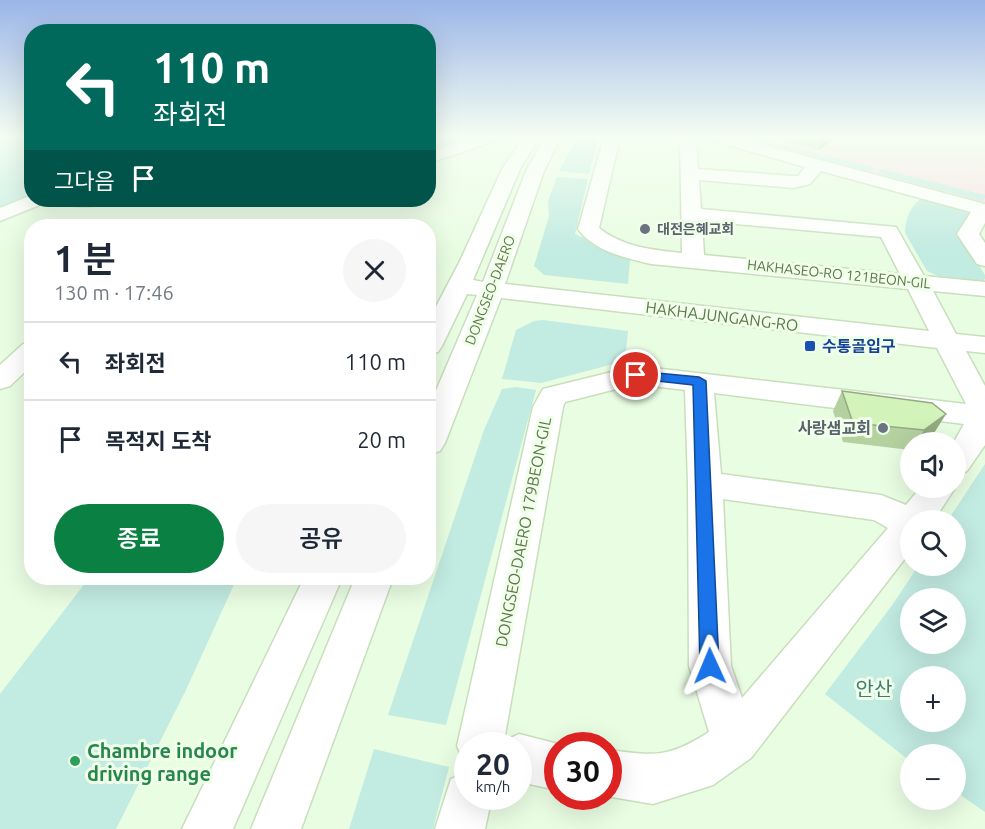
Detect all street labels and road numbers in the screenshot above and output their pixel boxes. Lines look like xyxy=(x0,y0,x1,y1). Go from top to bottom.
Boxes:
street label: DONGSEO-DAERO xyxy=(462,233,518,347)
street label: HAKHASEO-RO 121BEON-GIL xyxy=(747,256,931,292)
street label: HAKHAJUNGANG-RO xyxy=(645,298,799,334)
street label: DONGSEO-DAERO 179BEON-GIL xyxy=(492,416,554,648)

